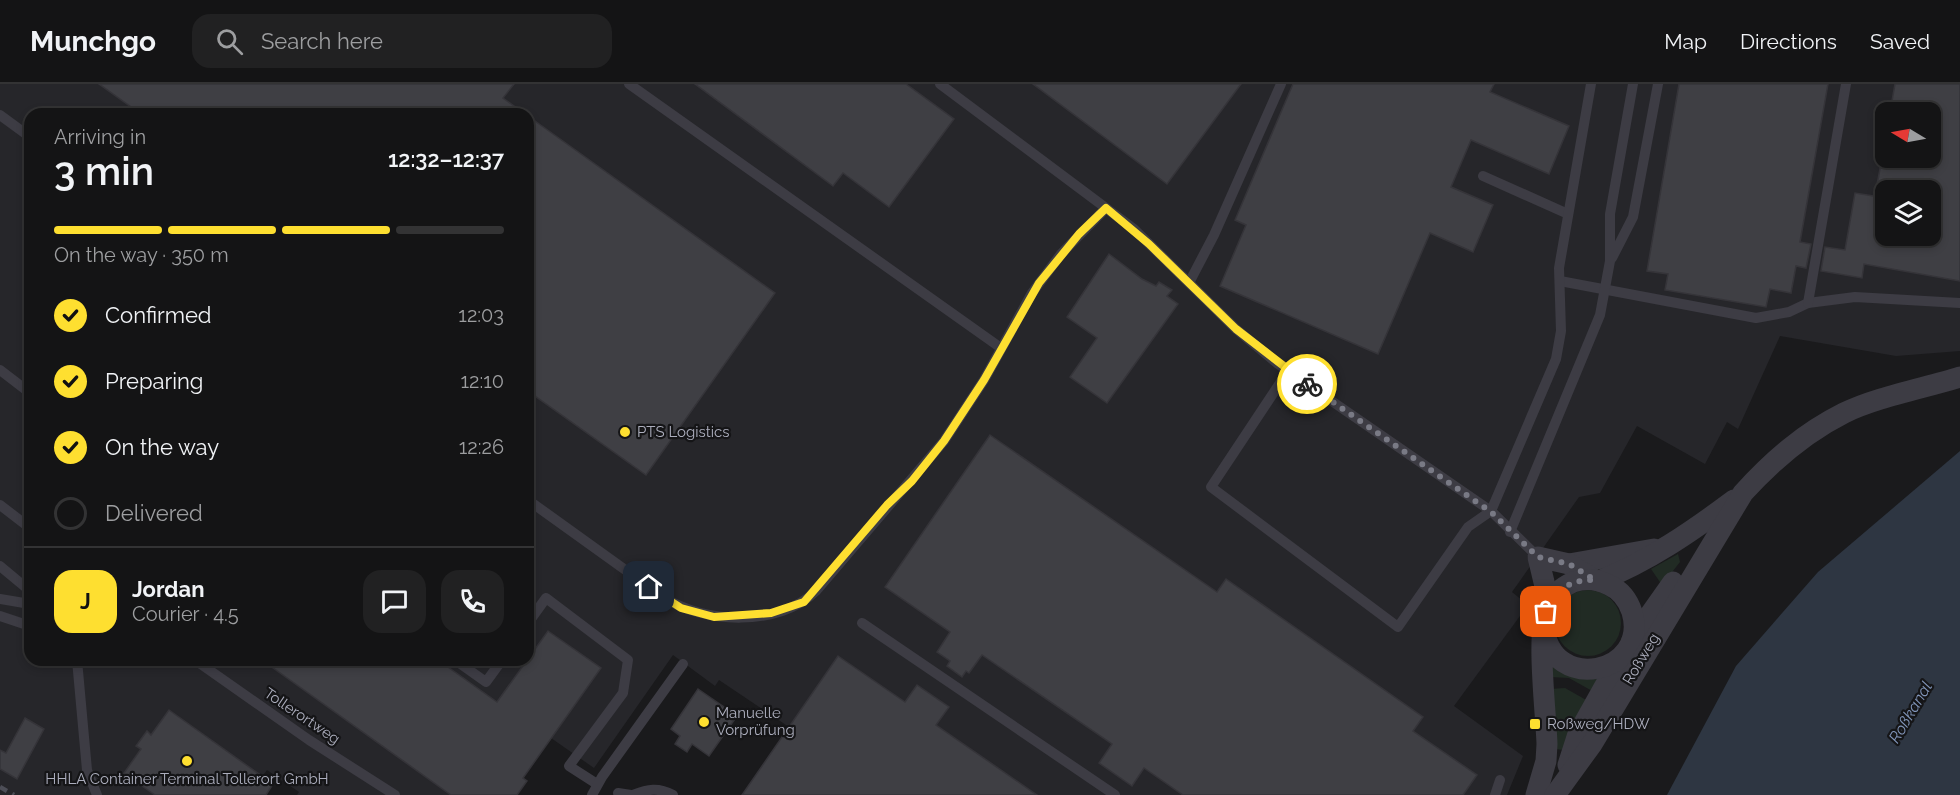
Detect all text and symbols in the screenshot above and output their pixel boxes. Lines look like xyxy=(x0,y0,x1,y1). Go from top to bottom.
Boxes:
search box xyxy=(192,14,612,68)
text: Munchgo xyxy=(30,25,156,58)
icon: search xyxy=(213,25,246,58)
text: Search here xyxy=(261,28,383,54)
text: Map xyxy=(1664,29,1707,54)
text: Directions xyxy=(1740,29,1837,54)
text: Saved xyxy=(1870,29,1930,54)
north arrow xyxy=(1875,102,1941,168)
map controls xyxy=(1875,102,1941,246)
text: Arriving in xyxy=(54,125,146,149)
text: 12:32–12:37 xyxy=(388,146,504,172)
text: 3 min xyxy=(54,148,154,194)
button: layers xyxy=(1875,180,1941,246)
text: On the way · 350 m xyxy=(54,243,229,267)
icon: check xyxy=(54,299,87,332)
text: Confirmed xyxy=(105,302,212,328)
text: 12:03 xyxy=(458,303,504,327)
courier xyxy=(1277,354,1337,414)
icon: check xyxy=(54,365,87,398)
text: Preparing xyxy=(105,368,203,394)
icon: bike xyxy=(1291,368,1324,401)
text: 12:10 xyxy=(460,369,504,393)
place label: PTS Logistics xyxy=(637,423,729,441)
marker: PTS Logistics xyxy=(618,425,632,439)
icon: check xyxy=(54,431,87,464)
text: On the way xyxy=(105,434,219,460)
text: 12:26 xyxy=(459,435,504,459)
text: Delivered xyxy=(105,500,203,526)
pin xyxy=(623,561,674,612)
button: chat xyxy=(363,570,426,633)
button: phone xyxy=(441,570,504,633)
icon: home xyxy=(632,570,665,603)
text: Jordan xyxy=(132,576,204,602)
pin xyxy=(1520,586,1571,637)
text: J xyxy=(80,588,91,614)
icon: bag xyxy=(1529,595,1562,628)
text: Courier · 4.5 xyxy=(132,602,239,626)
street label: Roßweg xyxy=(1619,630,1663,688)
water label: Roßkanal xyxy=(1885,678,1936,746)
street label: Tollerortweg xyxy=(261,684,343,748)
place label: Manuelle Vorprüfung xyxy=(716,704,795,739)
marker: Manuelle Vorprüfung xyxy=(697,715,711,729)
place label: Roßweg/HDW xyxy=(1547,715,1650,733)
marker: Roßweg/HDW xyxy=(1528,717,1542,731)
marker: HHLA Container Terminal Tollerort GmbH xyxy=(180,754,194,768)
place label: HHLA Container Terminal Tollerort GmbH xyxy=(45,770,329,788)

